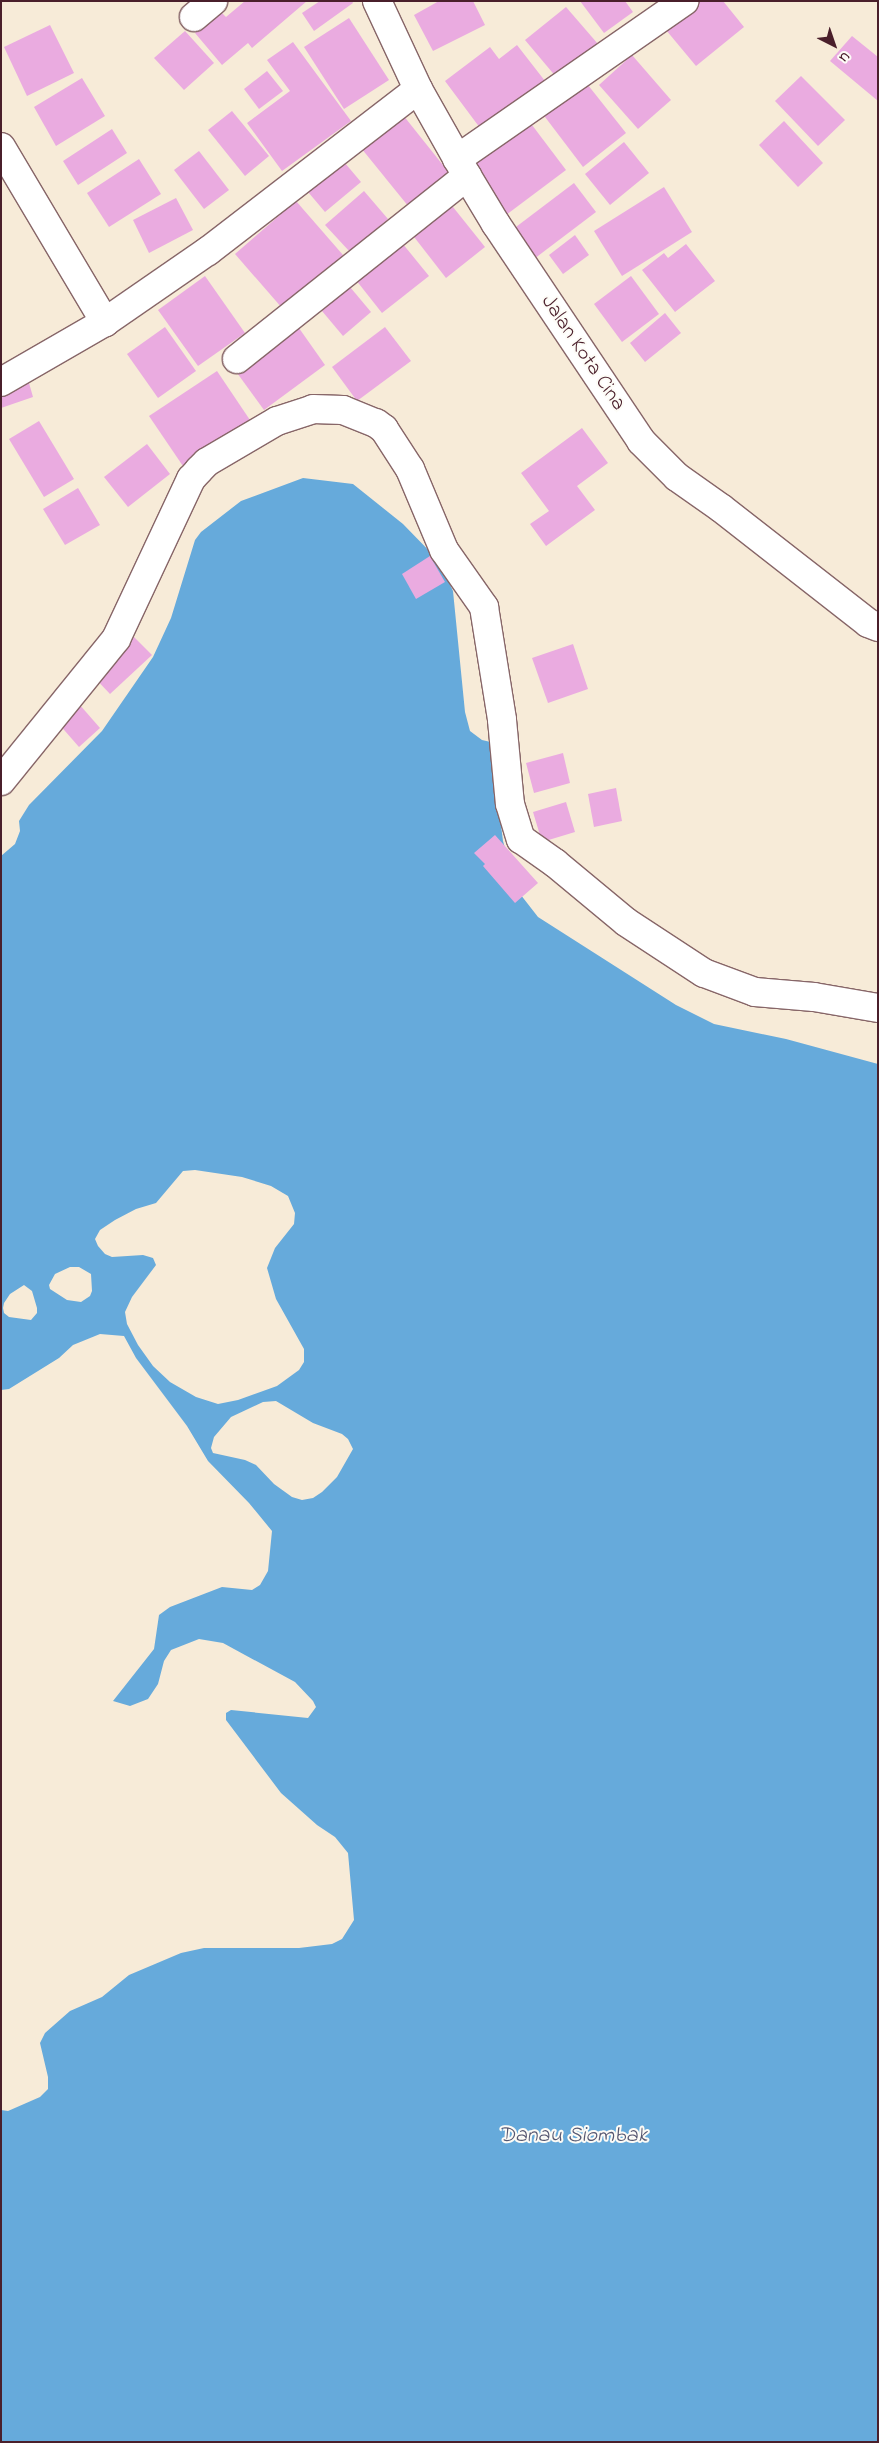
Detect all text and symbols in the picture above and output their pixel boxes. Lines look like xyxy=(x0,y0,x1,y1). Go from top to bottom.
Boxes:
north arrow xyxy=(809,20,859,70)
text: U xyxy=(834,46,854,68)
street label: Jalan Kota Cina xyxy=(535,290,631,416)
water label: Danau Siombak xyxy=(499,2124,647,2150)

